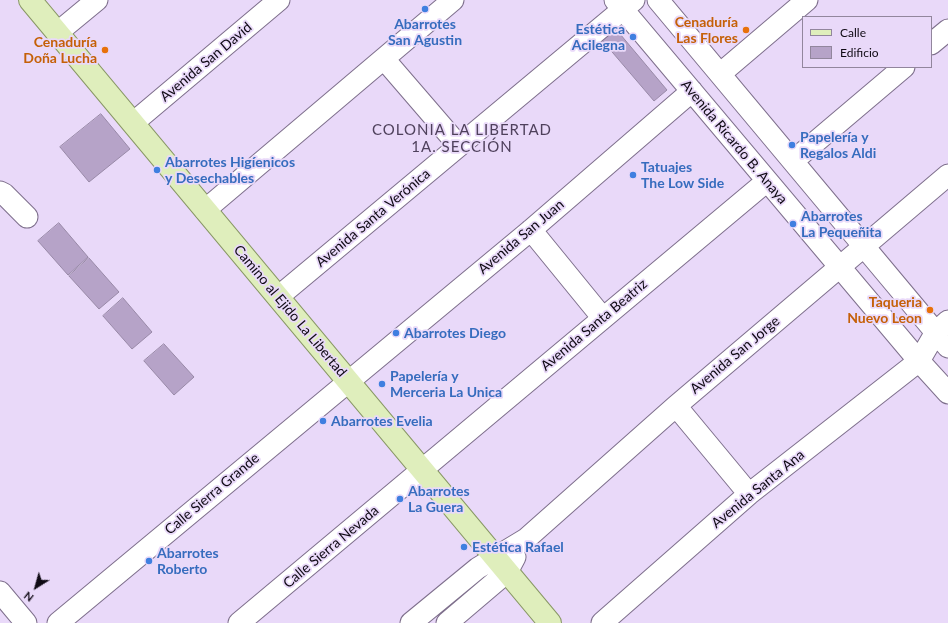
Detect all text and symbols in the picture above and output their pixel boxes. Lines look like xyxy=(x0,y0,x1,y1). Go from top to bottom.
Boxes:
marker: Abarrotes San Agustin xyxy=(420,4,430,14)
place label: Cenaduría Las Flores xyxy=(675,14,738,46)
place label: Abarrotes San Agustin xyxy=(388,16,462,48)
legend xyxy=(802,16,932,68)
street label: Avenida San David xyxy=(157,19,255,105)
place label: Estética Acilegna xyxy=(572,21,625,54)
marker: Cenaduría Las Flores xyxy=(741,25,751,35)
text: Calle xyxy=(840,25,866,40)
marker: Estética Acilegna xyxy=(628,32,638,42)
place label: Cenaduría Doña Lucha xyxy=(23,34,97,66)
marker: Cenaduría Doña Lucha xyxy=(100,45,110,55)
text: Edificio xyxy=(840,45,879,60)
street label: Avenida Ricardo B. Anaya xyxy=(677,77,791,207)
district label: COLONIA LA LIBERTAD 1A. SECCIÓN xyxy=(372,121,552,156)
place label: Papelería y Regalos Aldi xyxy=(800,129,876,162)
marker: Papelería y Regalos Aldi xyxy=(787,140,797,150)
place label: Abarrotes Higíenicos y Desechables xyxy=(165,154,295,186)
place label: Tatuajes The Low Side xyxy=(641,159,724,192)
marker: Abarrotes Higíenicos y Desechables xyxy=(152,165,162,175)
street label: Avenida Santa Verónica xyxy=(312,165,434,271)
marker: Tatuajes The Low Side xyxy=(628,170,638,180)
street label: Avenida San Juan xyxy=(475,196,567,278)
place label: Abarrotes La Pequeñita xyxy=(801,208,882,240)
marker: Abarrotes La Pequeñita xyxy=(788,219,798,229)
street label: Camino al Ejido La Libertad xyxy=(230,242,350,380)
street label: Avenida Santa Beatriz xyxy=(537,276,651,374)
place label: Taqueria Nuevo Leon xyxy=(847,294,922,326)
marker: Taqueria Nuevo Leon xyxy=(925,305,935,315)
street label: Avenida San Jorge xyxy=(687,313,783,397)
place label: Abarrotes Diego xyxy=(404,325,506,341)
marker: Abarrotes Diego xyxy=(391,328,401,338)
place label: Papelería y Merceria La Unica xyxy=(390,368,502,400)
marker: Papelería y Merceria La Unica xyxy=(377,379,387,389)
place label: Abarrotes Evelia xyxy=(331,413,433,429)
marker: Abarrotes Evelia xyxy=(318,416,328,426)
street label: Avenida Santa Ana xyxy=(708,446,808,532)
street label: Calle Sierra Grande xyxy=(161,450,263,538)
place label: Abarrotes La Guera xyxy=(408,483,470,516)
marker: Abarrotes La Guera xyxy=(395,494,405,504)
street label: Calle Sierra Nevada xyxy=(280,502,382,592)
place label: Estética Rafael xyxy=(472,539,564,555)
marker: Estética Rafael xyxy=(459,542,469,552)
place label: Abarrotes Roberto xyxy=(157,545,219,578)
marker: Abarrotes Roberto xyxy=(144,556,154,566)
north arrow xyxy=(16,567,56,607)
text: N xyxy=(21,589,36,605)

